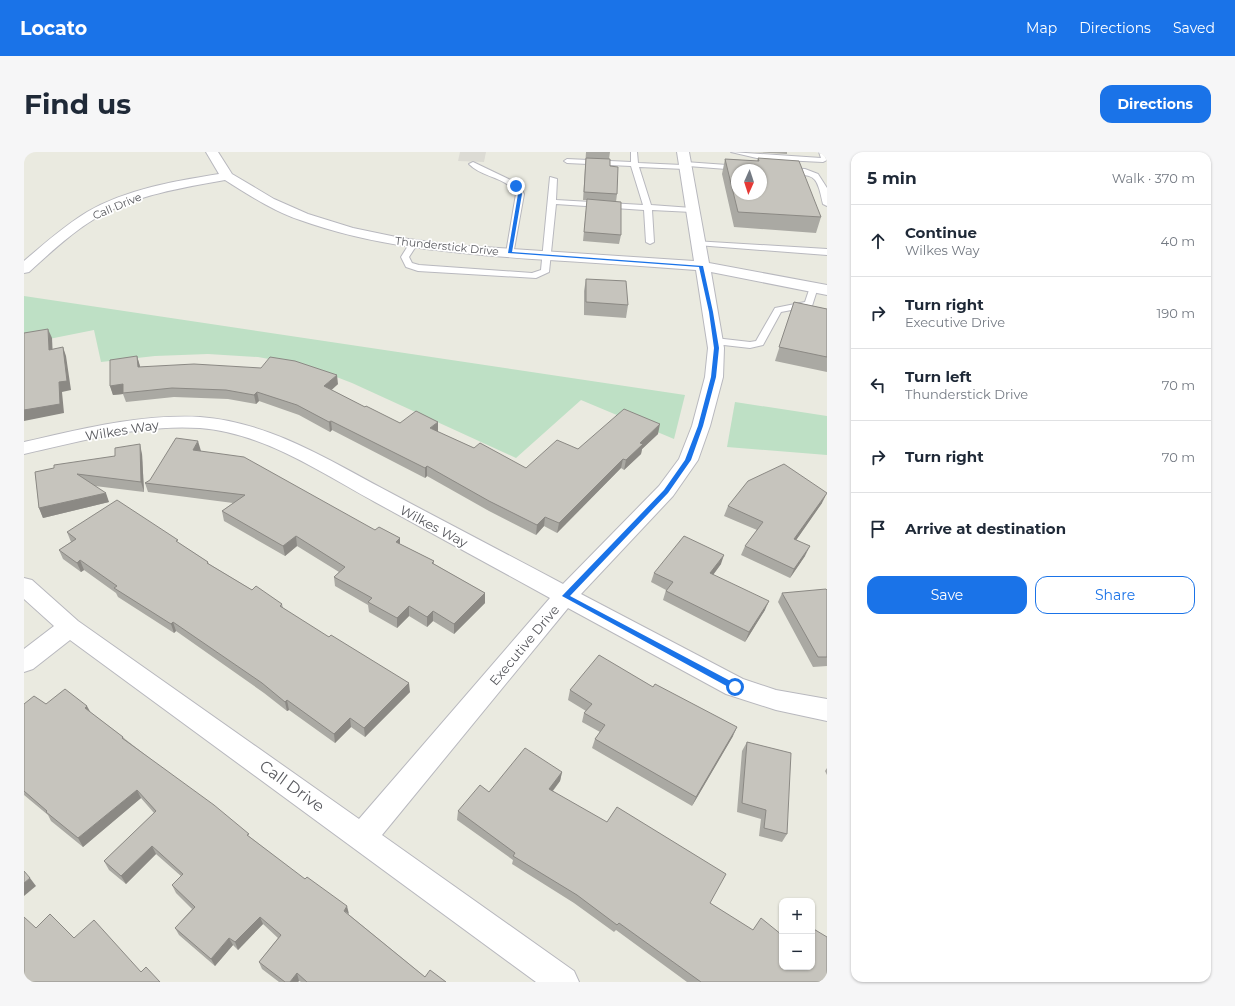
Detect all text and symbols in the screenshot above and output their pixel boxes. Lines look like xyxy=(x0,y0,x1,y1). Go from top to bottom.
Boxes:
text: Locato xyxy=(20,17,87,40)
text: Map xyxy=(1026,19,1057,37)
text: Directions xyxy=(1079,19,1151,37)
text: Saved xyxy=(1173,19,1215,37)
button: Directions xyxy=(1100,85,1211,123)
text: Find us xyxy=(24,87,131,121)
north arrow xyxy=(731,164,767,200)
text: 5 min xyxy=(867,168,917,188)
text: Walk · 370 m xyxy=(1112,170,1195,186)
route end xyxy=(507,177,525,195)
street label: Call Drive xyxy=(90,189,144,223)
text: Continue xyxy=(905,223,977,242)
icon: ahead xyxy=(867,230,889,252)
text: 40 m xyxy=(1161,233,1195,249)
street label: Thunderstick Drive xyxy=(394,234,500,258)
text: Wilkes Way xyxy=(905,242,980,258)
text: Turn right xyxy=(905,295,984,314)
icon: right xyxy=(867,302,889,324)
text: 190 m xyxy=(1157,305,1195,321)
text: Executive Drive xyxy=(905,314,1005,330)
text: Turn left xyxy=(905,367,972,386)
icon: left xyxy=(867,374,889,396)
text: 70 m xyxy=(1162,377,1195,393)
text: Thunderstick Drive xyxy=(905,386,1028,402)
street label: Wilkes Way xyxy=(84,416,161,444)
icon: right xyxy=(867,446,889,468)
text: Turn right xyxy=(905,447,984,466)
text: 70 m xyxy=(1162,449,1195,465)
street label: Wilkes Way xyxy=(397,501,471,551)
icon: arrive xyxy=(867,518,889,540)
text: Arrive at destination xyxy=(905,519,1066,538)
button: Save xyxy=(867,576,1027,614)
button: Share xyxy=(1035,576,1195,614)
street label: Executive Drive xyxy=(486,601,562,688)
route start xyxy=(726,678,744,696)
street label: Call Drive xyxy=(256,756,328,816)
map controls xyxy=(779,898,815,970)
button: + xyxy=(779,898,815,934)
button: − xyxy=(779,934,815,970)

